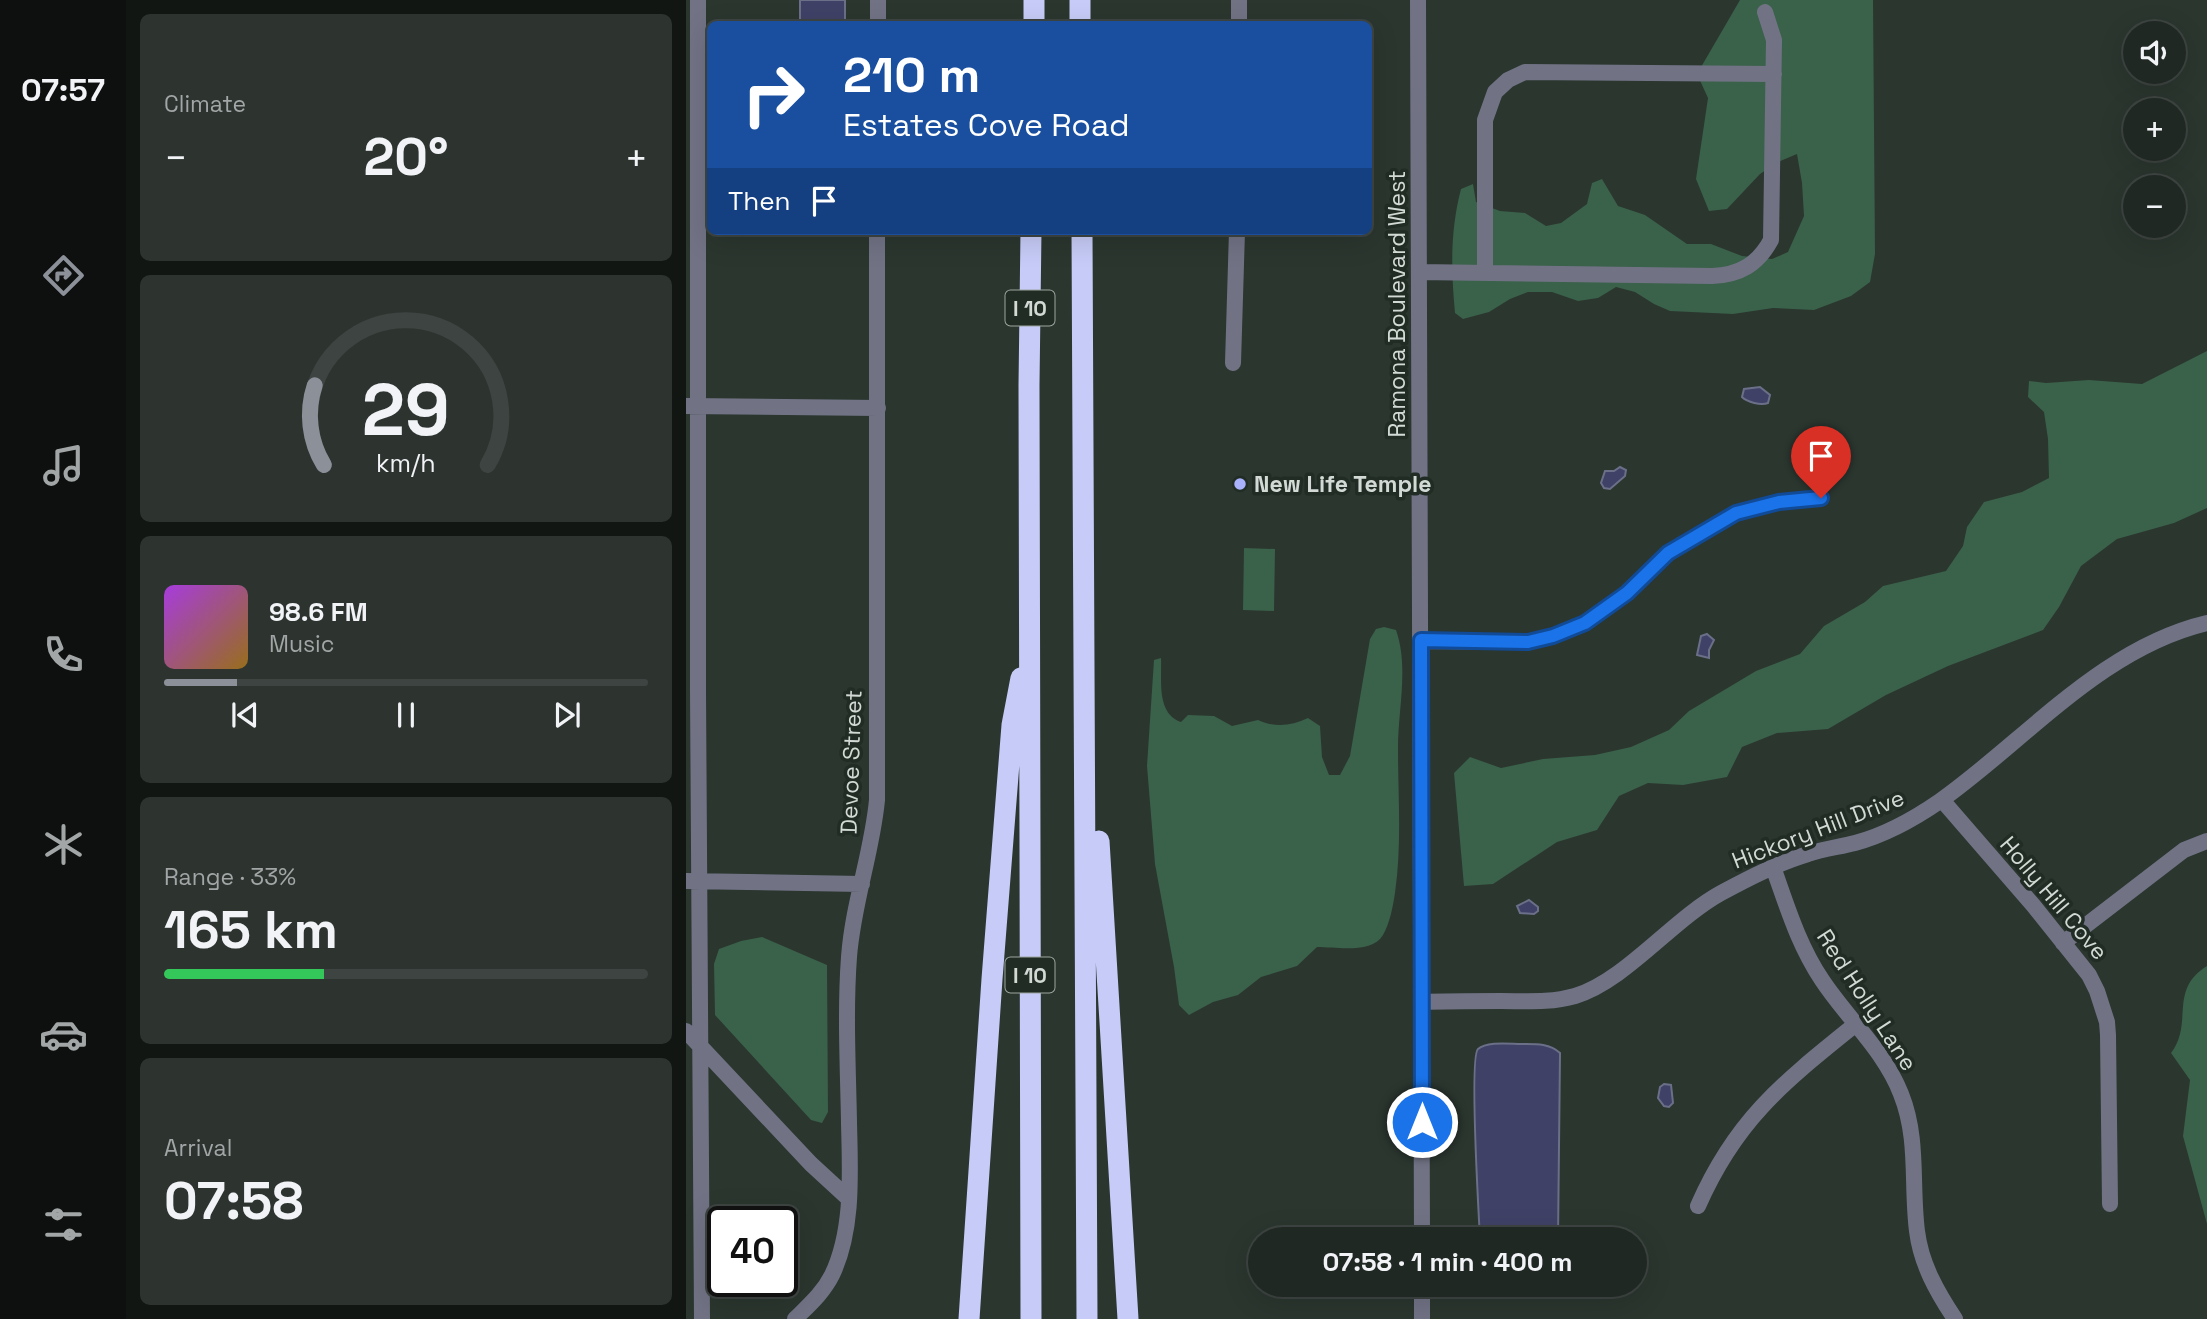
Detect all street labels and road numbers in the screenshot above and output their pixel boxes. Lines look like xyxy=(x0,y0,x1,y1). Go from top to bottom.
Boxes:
street label: Ramona Boulevard West xyxy=(1382,170,1412,438)
road number: I 10 xyxy=(1006,290,1054,326)
street label: Devoe Street xyxy=(833,689,869,835)
street label: Hickory Hill Drive xyxy=(1728,782,1908,876)
street label: Holly Hill Cove xyxy=(1993,830,2115,966)
street label: Red Holly Lane xyxy=(1810,924,1924,1076)
road number: I 10 xyxy=(1006,958,1054,992)

